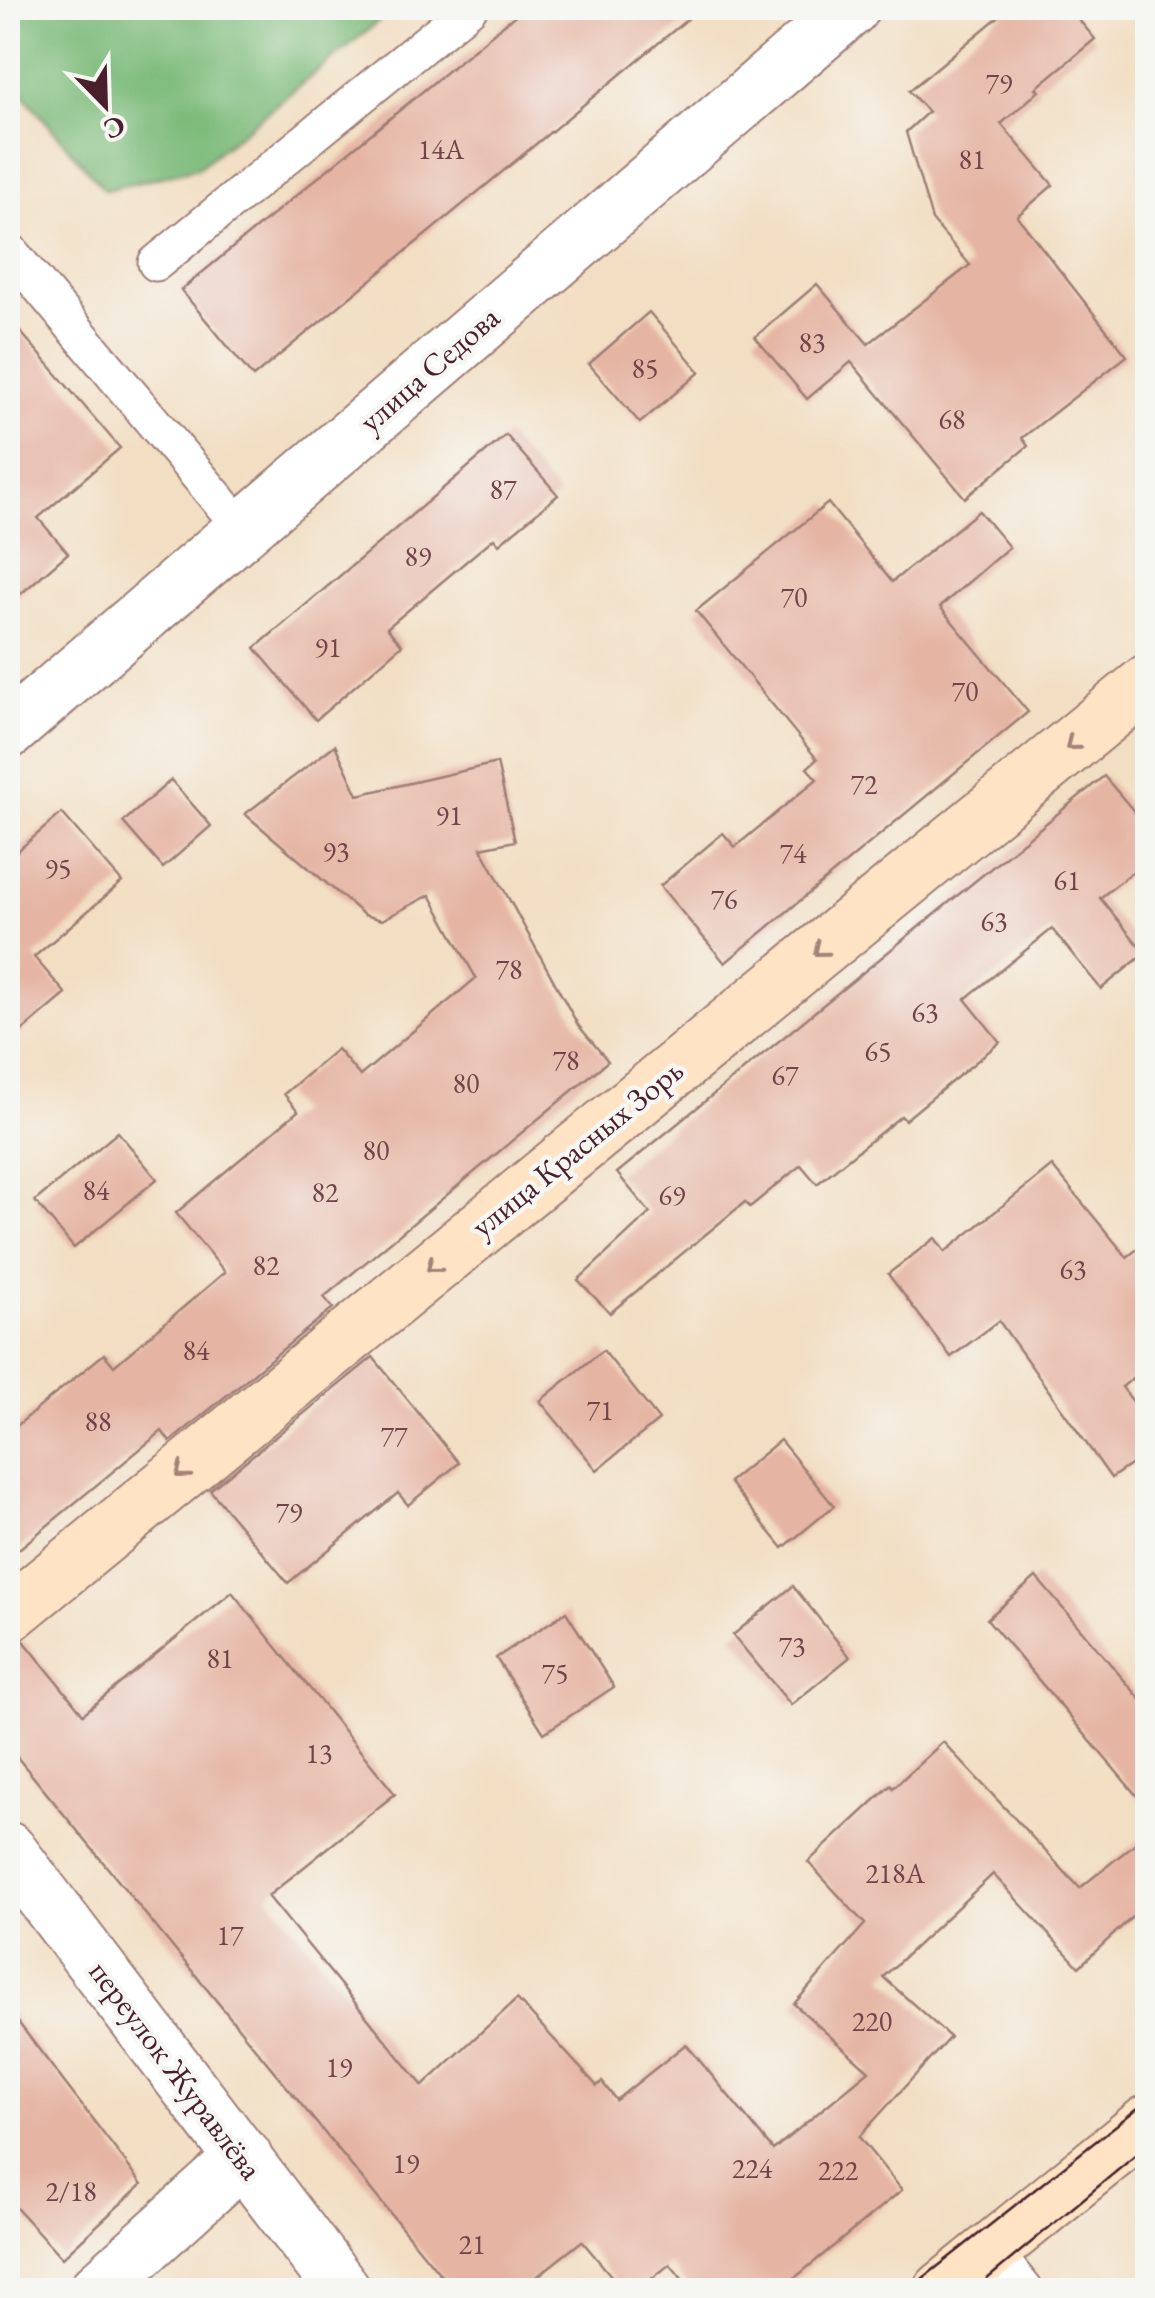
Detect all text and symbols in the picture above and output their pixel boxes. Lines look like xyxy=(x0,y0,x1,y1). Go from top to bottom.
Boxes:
north arrow xyxy=(55,55,155,155)
house number: 79 xyxy=(986,65,1012,101)
text: С xyxy=(99,108,131,148)
house number: 14А xyxy=(418,131,465,167)
house number: 81 xyxy=(959,141,985,177)
street label: улица Седова xyxy=(350,296,508,442)
house number: 83 xyxy=(799,324,825,360)
house number: 85 xyxy=(632,350,658,386)
house number: 68 xyxy=(939,401,965,437)
house number: 87 xyxy=(490,471,517,507)
house number: 89 xyxy=(405,538,431,574)
house number: 70 xyxy=(781,579,807,615)
house number: 91 xyxy=(315,629,341,665)
house number: 70 xyxy=(952,673,978,709)
one-way arrow xyxy=(1065,732,1083,750)
house number: 72 xyxy=(851,766,878,802)
house number: 91 xyxy=(436,797,462,833)
house number: 93 xyxy=(323,833,349,869)
house number: 74 xyxy=(780,835,807,871)
house number: 95 xyxy=(45,850,71,886)
house number: 61 xyxy=(1054,862,1080,898)
house number: 76 xyxy=(711,881,737,917)
house number: 63 xyxy=(981,903,1007,939)
one-way arrow xyxy=(814,938,832,956)
house number: 78 xyxy=(496,951,522,987)
house number: 63 xyxy=(912,994,938,1030)
house number: 65 xyxy=(865,1033,891,1069)
house number: 78 xyxy=(553,1042,579,1078)
street label: улица Красных Зорь xyxy=(462,1049,692,1247)
house number: 67 xyxy=(772,1057,799,1093)
house number: 80 xyxy=(453,1065,479,1101)
house number: 80 xyxy=(363,1132,389,1168)
house number: 84 xyxy=(83,1172,110,1208)
house number: 82 xyxy=(312,1174,339,1210)
house number: 69 xyxy=(659,1177,685,1213)
house number: 82 xyxy=(253,1247,280,1283)
house number: 63 xyxy=(1060,1251,1086,1287)
one-way arrow xyxy=(427,1254,445,1272)
house number: 84 xyxy=(183,1332,210,1368)
house number: 71 xyxy=(587,1392,613,1428)
house number: 88 xyxy=(85,1403,111,1439)
house number: 77 xyxy=(381,1418,408,1454)
one-way arrow xyxy=(175,1460,193,1478)
house number: 79 xyxy=(276,1494,302,1530)
house number: 73 xyxy=(779,1628,805,1664)
house number: 81 xyxy=(207,1640,233,1676)
house number: 75 xyxy=(542,1655,568,1691)
house number: 13 xyxy=(306,1735,332,1771)
house number: 218А xyxy=(865,1855,925,1891)
house number: 17 xyxy=(217,1917,244,1953)
street label: переулок Журавлёва xyxy=(80,1952,272,2188)
house number: 220 xyxy=(852,2003,892,2039)
house number: 19 xyxy=(326,2049,352,2085)
house number: 19 xyxy=(393,2145,419,2181)
house number: 224 xyxy=(732,2150,773,2186)
house number: 222 xyxy=(818,2152,859,2188)
house number: 2/18 xyxy=(45,2173,97,2209)
house number: 21 xyxy=(459,2226,485,2262)

